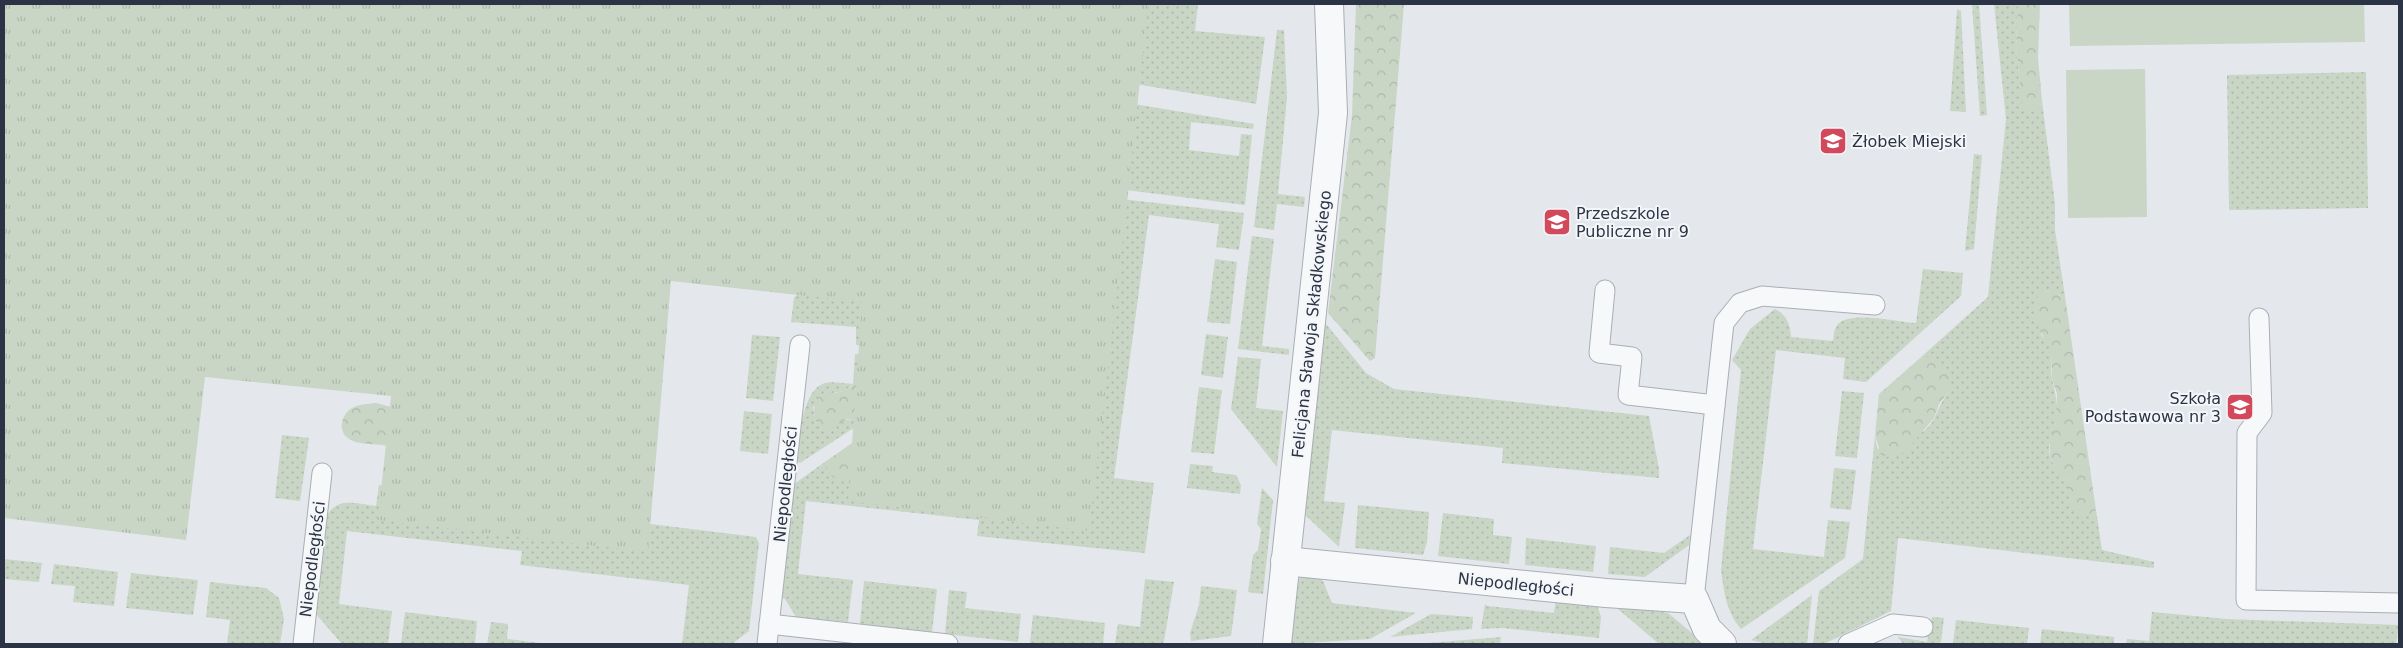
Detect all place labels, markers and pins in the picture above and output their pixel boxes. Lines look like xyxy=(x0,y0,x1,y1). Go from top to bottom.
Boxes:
school or university icon: Żłobek Miejski xyxy=(1818,126,1848,156)
place label: Żłobek Miejski xyxy=(1852,132,1966,151)
place label: Przedszkole Publiczne nr 9 xyxy=(1576,204,1689,241)
school or university icon: Przedszkole Publiczne nr 9 xyxy=(1542,207,1572,237)
place label: Szkoła Podstawowa nr 3 xyxy=(2085,389,2221,426)
school or university icon: Szkoła Podstawowa nr 3 xyxy=(2225,392,2255,422)

